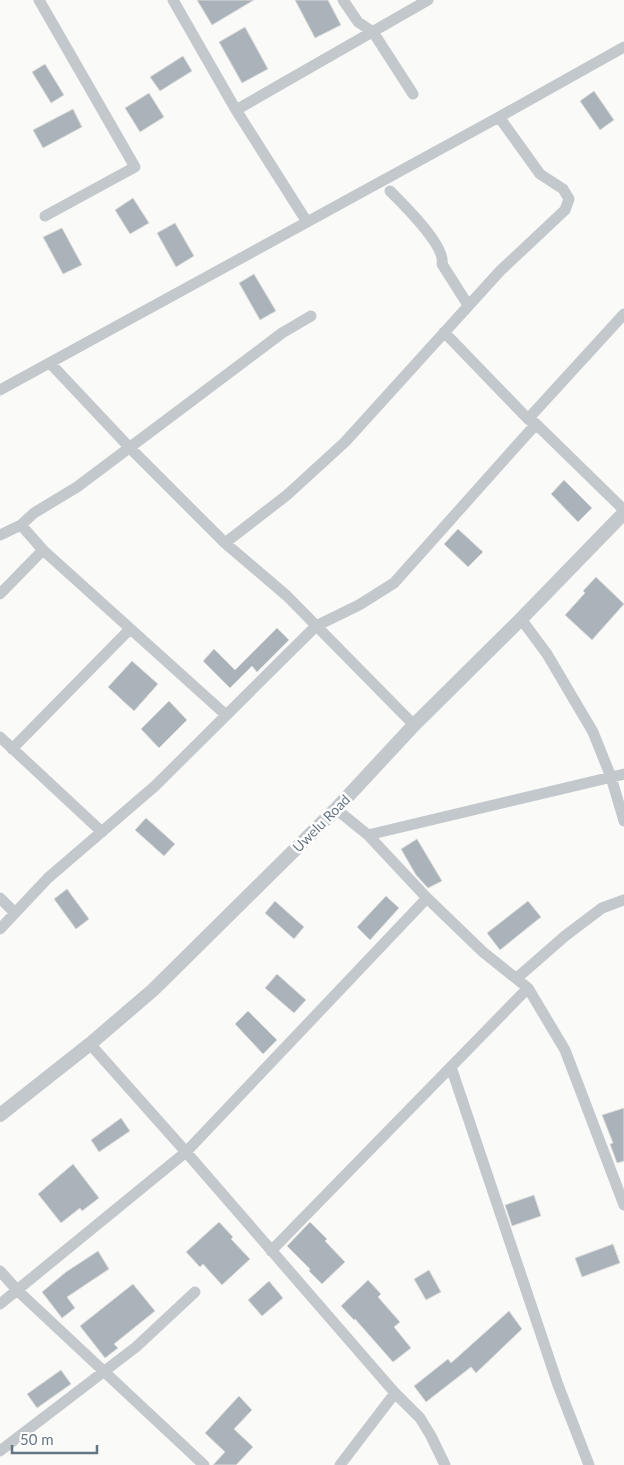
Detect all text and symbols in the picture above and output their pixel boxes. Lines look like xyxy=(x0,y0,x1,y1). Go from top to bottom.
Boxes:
street label: Uwelu Road xyxy=(289,791,353,855)
scale bar xyxy=(12,1422,98,1454)
text: 50 m xyxy=(20,1430,54,1448)

